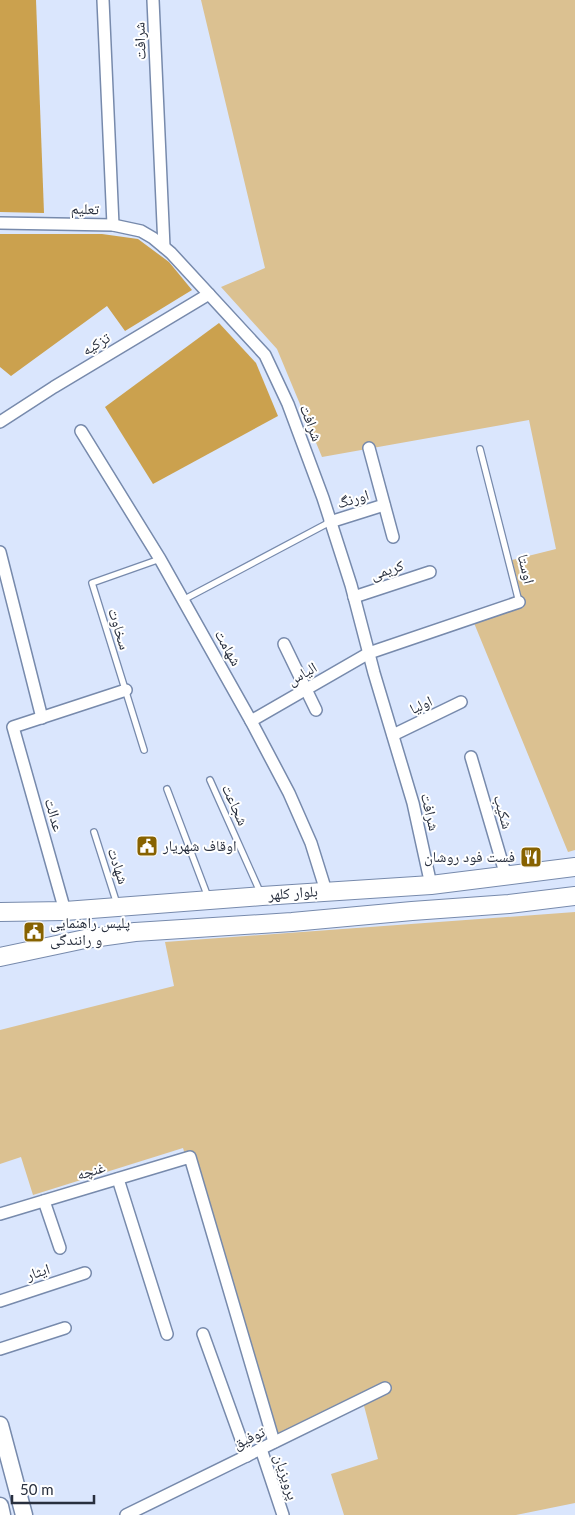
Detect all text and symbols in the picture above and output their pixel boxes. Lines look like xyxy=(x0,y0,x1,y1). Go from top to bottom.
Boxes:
street label: شرافت xyxy=(129,22,150,60)
street label: تعلیم xyxy=(70,199,100,220)
street label: تزکیه xyxy=(78,328,114,359)
street label: شرافت xyxy=(296,402,327,444)
street label: اورنگ xyxy=(335,485,371,512)
street label: اوستا xyxy=(514,552,539,586)
street label: کریمی xyxy=(368,555,406,585)
street label: سخاوت xyxy=(104,606,135,652)
street label: شهامت xyxy=(211,626,246,669)
street label: الیاس xyxy=(284,658,320,690)
street label: اولیا xyxy=(406,691,435,718)
street label: شجاعت xyxy=(219,781,253,828)
street label: شرافت xyxy=(417,791,444,833)
street label: شکیب xyxy=(490,793,517,831)
street label: عدالت xyxy=(42,796,68,834)
public building icon: اوقاف شهریار xyxy=(135,834,159,858)
place label: اوقاف شهریار xyxy=(162,836,237,855)
street label: شهادت xyxy=(104,845,133,887)
restaurant icon: فست فود روشان xyxy=(519,845,543,869)
place label: فست فود روشان xyxy=(424,847,515,867)
street label: بلوار کلهر xyxy=(267,881,318,904)
place label: پلیس راهنمایی و رانندگی xyxy=(50,913,130,950)
public building icon: پلیس راهنمایی و رانندگی xyxy=(22,920,46,944)
street label: غنچه xyxy=(74,1157,108,1184)
street label: ایثار xyxy=(23,1259,52,1285)
street label: توفیق xyxy=(230,1421,269,1454)
street label: پرویزیان xyxy=(269,1451,303,1503)
scale bar xyxy=(12,1472,95,1504)
text: 50 m xyxy=(20,1480,54,1498)

